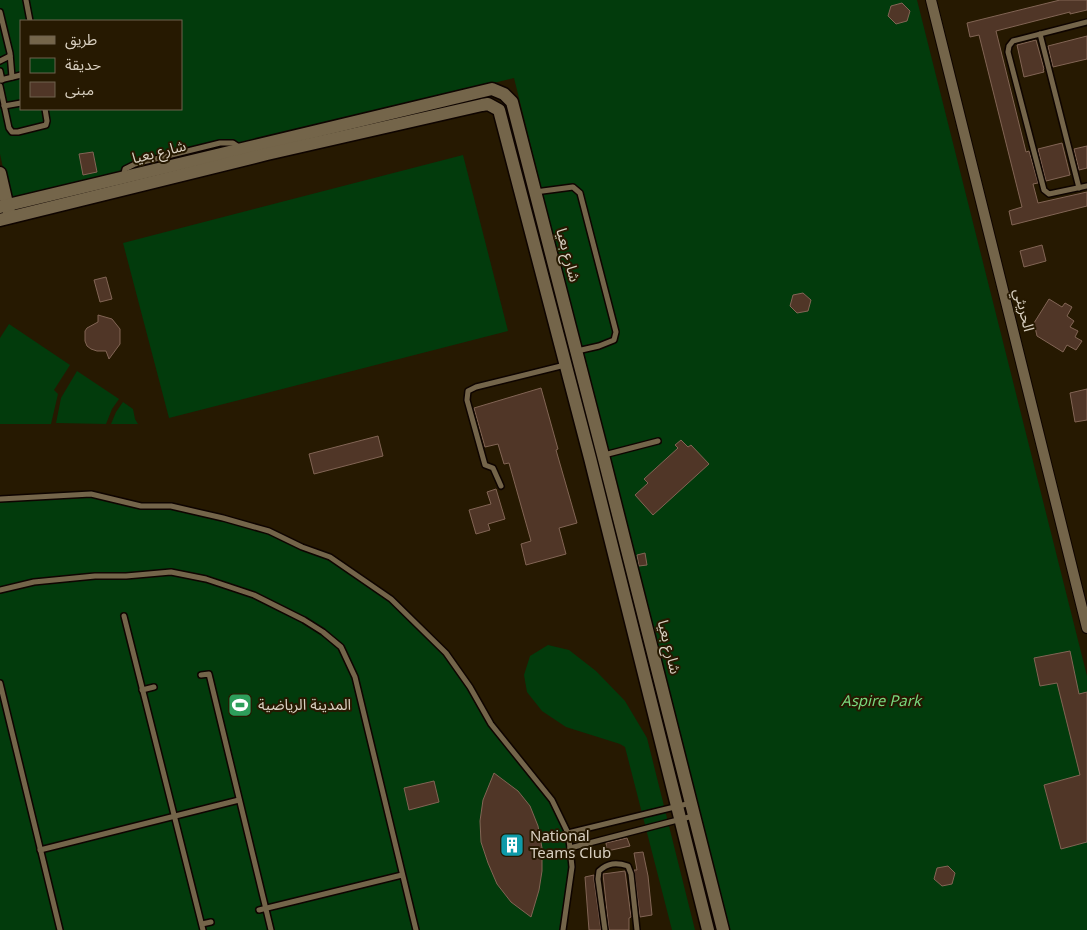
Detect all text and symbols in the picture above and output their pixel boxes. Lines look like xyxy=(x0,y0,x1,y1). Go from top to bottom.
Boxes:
legend xyxy=(20,20,182,110)
text: طريق xyxy=(65,24,97,56)
text: حديقة xyxy=(65,49,101,81)
text: مبنى xyxy=(65,74,94,106)
street label: شارع بعيا xyxy=(128,130,190,174)
street label: شارع بعيا xyxy=(545,224,591,286)
street label: الحريثي xyxy=(1003,285,1045,335)
street label: شارع بعيا xyxy=(647,616,691,678)
park label: Aspire Park xyxy=(841,685,923,717)
place label: المدينة الرياضية xyxy=(258,689,351,721)
sports icon: المدينة الرياضية xyxy=(227,692,253,718)
place label: National Teams Club xyxy=(530,820,611,869)
building icon: National Teams Club xyxy=(499,832,525,858)

